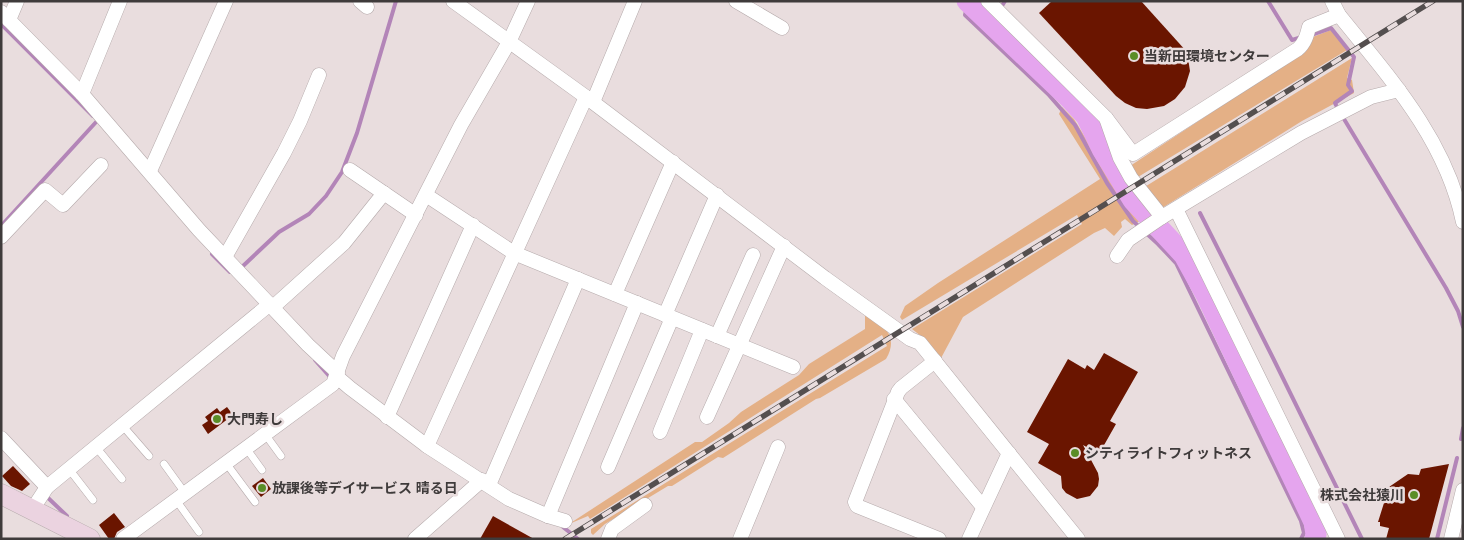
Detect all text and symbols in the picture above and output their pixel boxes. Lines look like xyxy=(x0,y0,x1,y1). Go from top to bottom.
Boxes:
place label: 当新田環境センター xyxy=(1144,48,1270,65)
marker: 当新田環境センター xyxy=(1128,50,1140,62)
place label: 大門寿し xyxy=(227,411,283,428)
marker: 大門寿し xyxy=(211,413,223,425)
place label: シティライトフィットネス xyxy=(1085,445,1252,462)
marker: シティライトフィットネス xyxy=(1069,447,1081,459)
place label: 放課後等デイサービス 晴る日 xyxy=(272,480,458,497)
marker: 放課後等デイサービス 晴る日 xyxy=(256,482,268,494)
place label: 株式会社猿川 xyxy=(1320,487,1404,504)
marker: 株式会社猿川 xyxy=(1408,489,1420,501)

